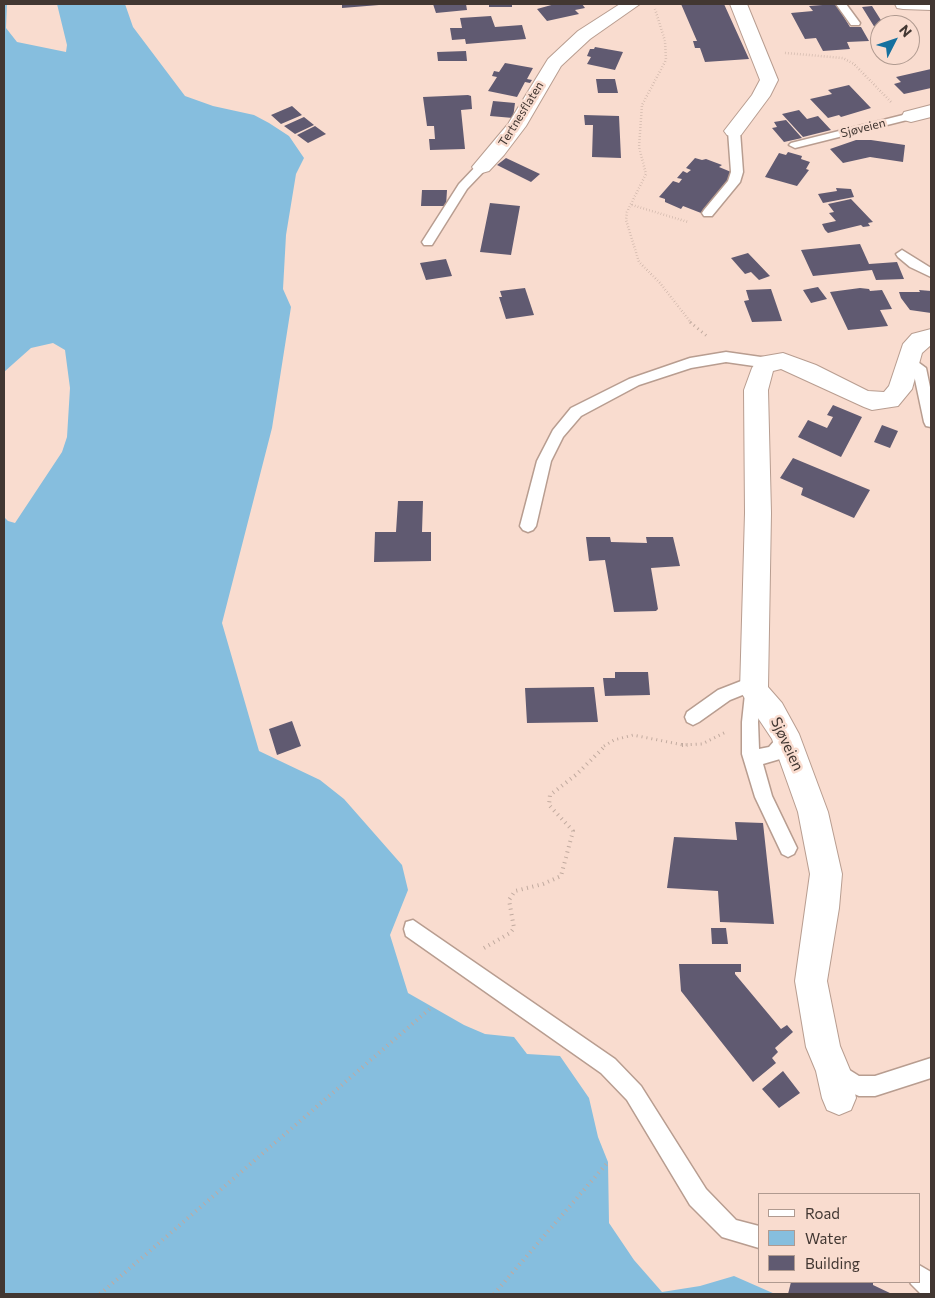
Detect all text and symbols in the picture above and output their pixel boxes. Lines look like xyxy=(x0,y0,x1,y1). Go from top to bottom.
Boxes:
north arrow xyxy=(870,15,920,65)
text: N xyxy=(896,21,916,40)
street label: Tertnesflaten xyxy=(495,79,547,149)
street label: Sjøveien xyxy=(839,115,887,141)
street label: Sjøveien xyxy=(767,714,807,774)
legend xyxy=(758,1193,920,1283)
text: Road xyxy=(805,1204,840,1222)
text: Water xyxy=(805,1229,847,1247)
text: Building xyxy=(805,1254,860,1272)

